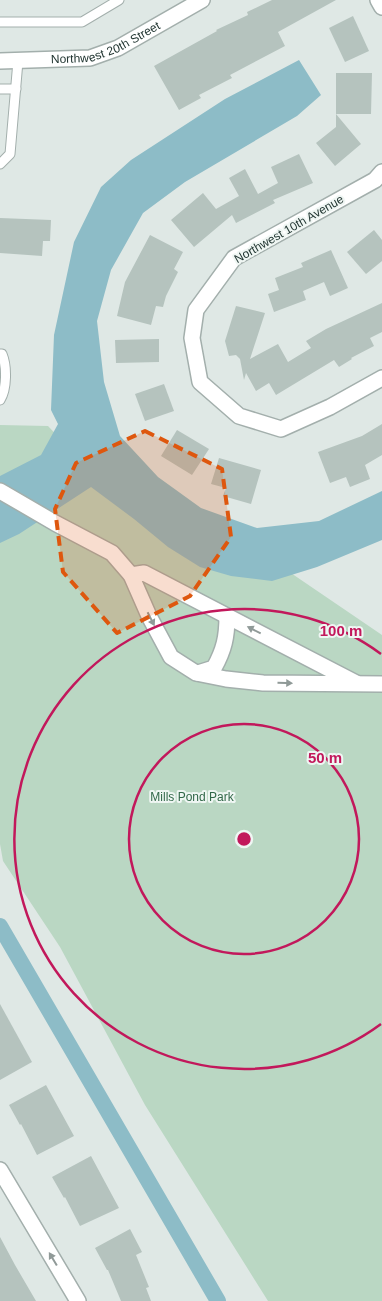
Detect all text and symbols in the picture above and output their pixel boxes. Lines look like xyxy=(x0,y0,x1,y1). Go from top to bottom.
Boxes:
street label: Northwest 20th Street xyxy=(51,18,163,66)
street label: Northwest 10th Avenue xyxy=(232,192,346,266)
one-way arrow xyxy=(147,612,155,626)
text: 100 m xyxy=(320,622,362,639)
one-way arrow xyxy=(247,626,261,634)
one-way arrow xyxy=(277,679,293,687)
text: 50 m xyxy=(308,749,342,766)
park label: Mills Pond Park xyxy=(150,790,235,804)
centre of rings xyxy=(235,830,253,848)
one-way arrow xyxy=(49,1253,58,1266)

